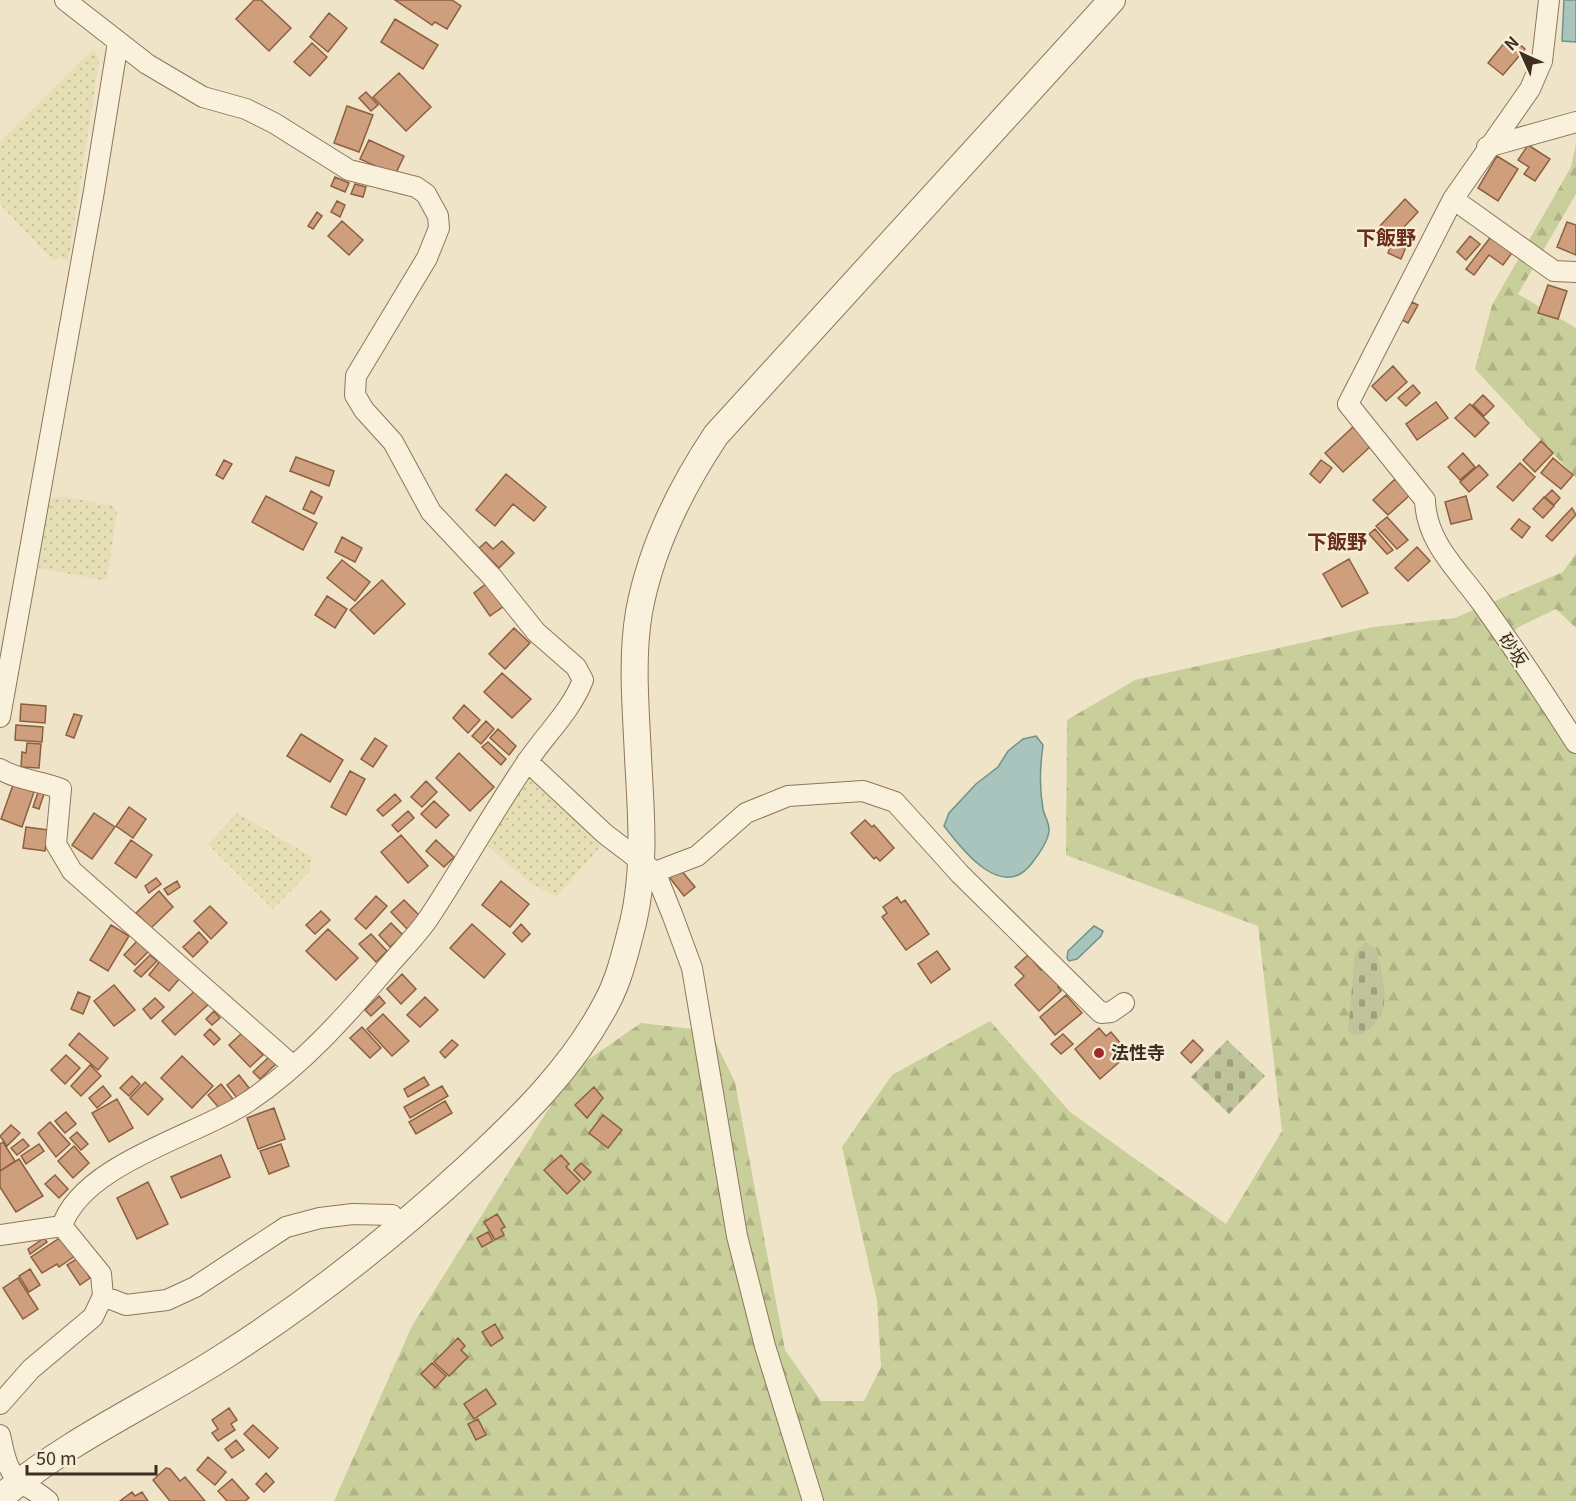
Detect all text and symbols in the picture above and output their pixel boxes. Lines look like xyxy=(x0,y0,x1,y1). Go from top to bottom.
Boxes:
north arrow xyxy=(1492,24,1552,84)
text: N xyxy=(1498,30,1523,55)
district label: 下飯野 xyxy=(1356,222,1416,251)
district label: 下飯野 xyxy=(1307,526,1367,555)
street label: 砂坂 xyxy=(1494,627,1536,671)
place label: 法性寺 xyxy=(1111,1038,1165,1064)
marker: 法性寺 xyxy=(1092,1046,1106,1060)
scale bar xyxy=(27,1438,156,1476)
text: 50 m xyxy=(36,1444,77,1470)

